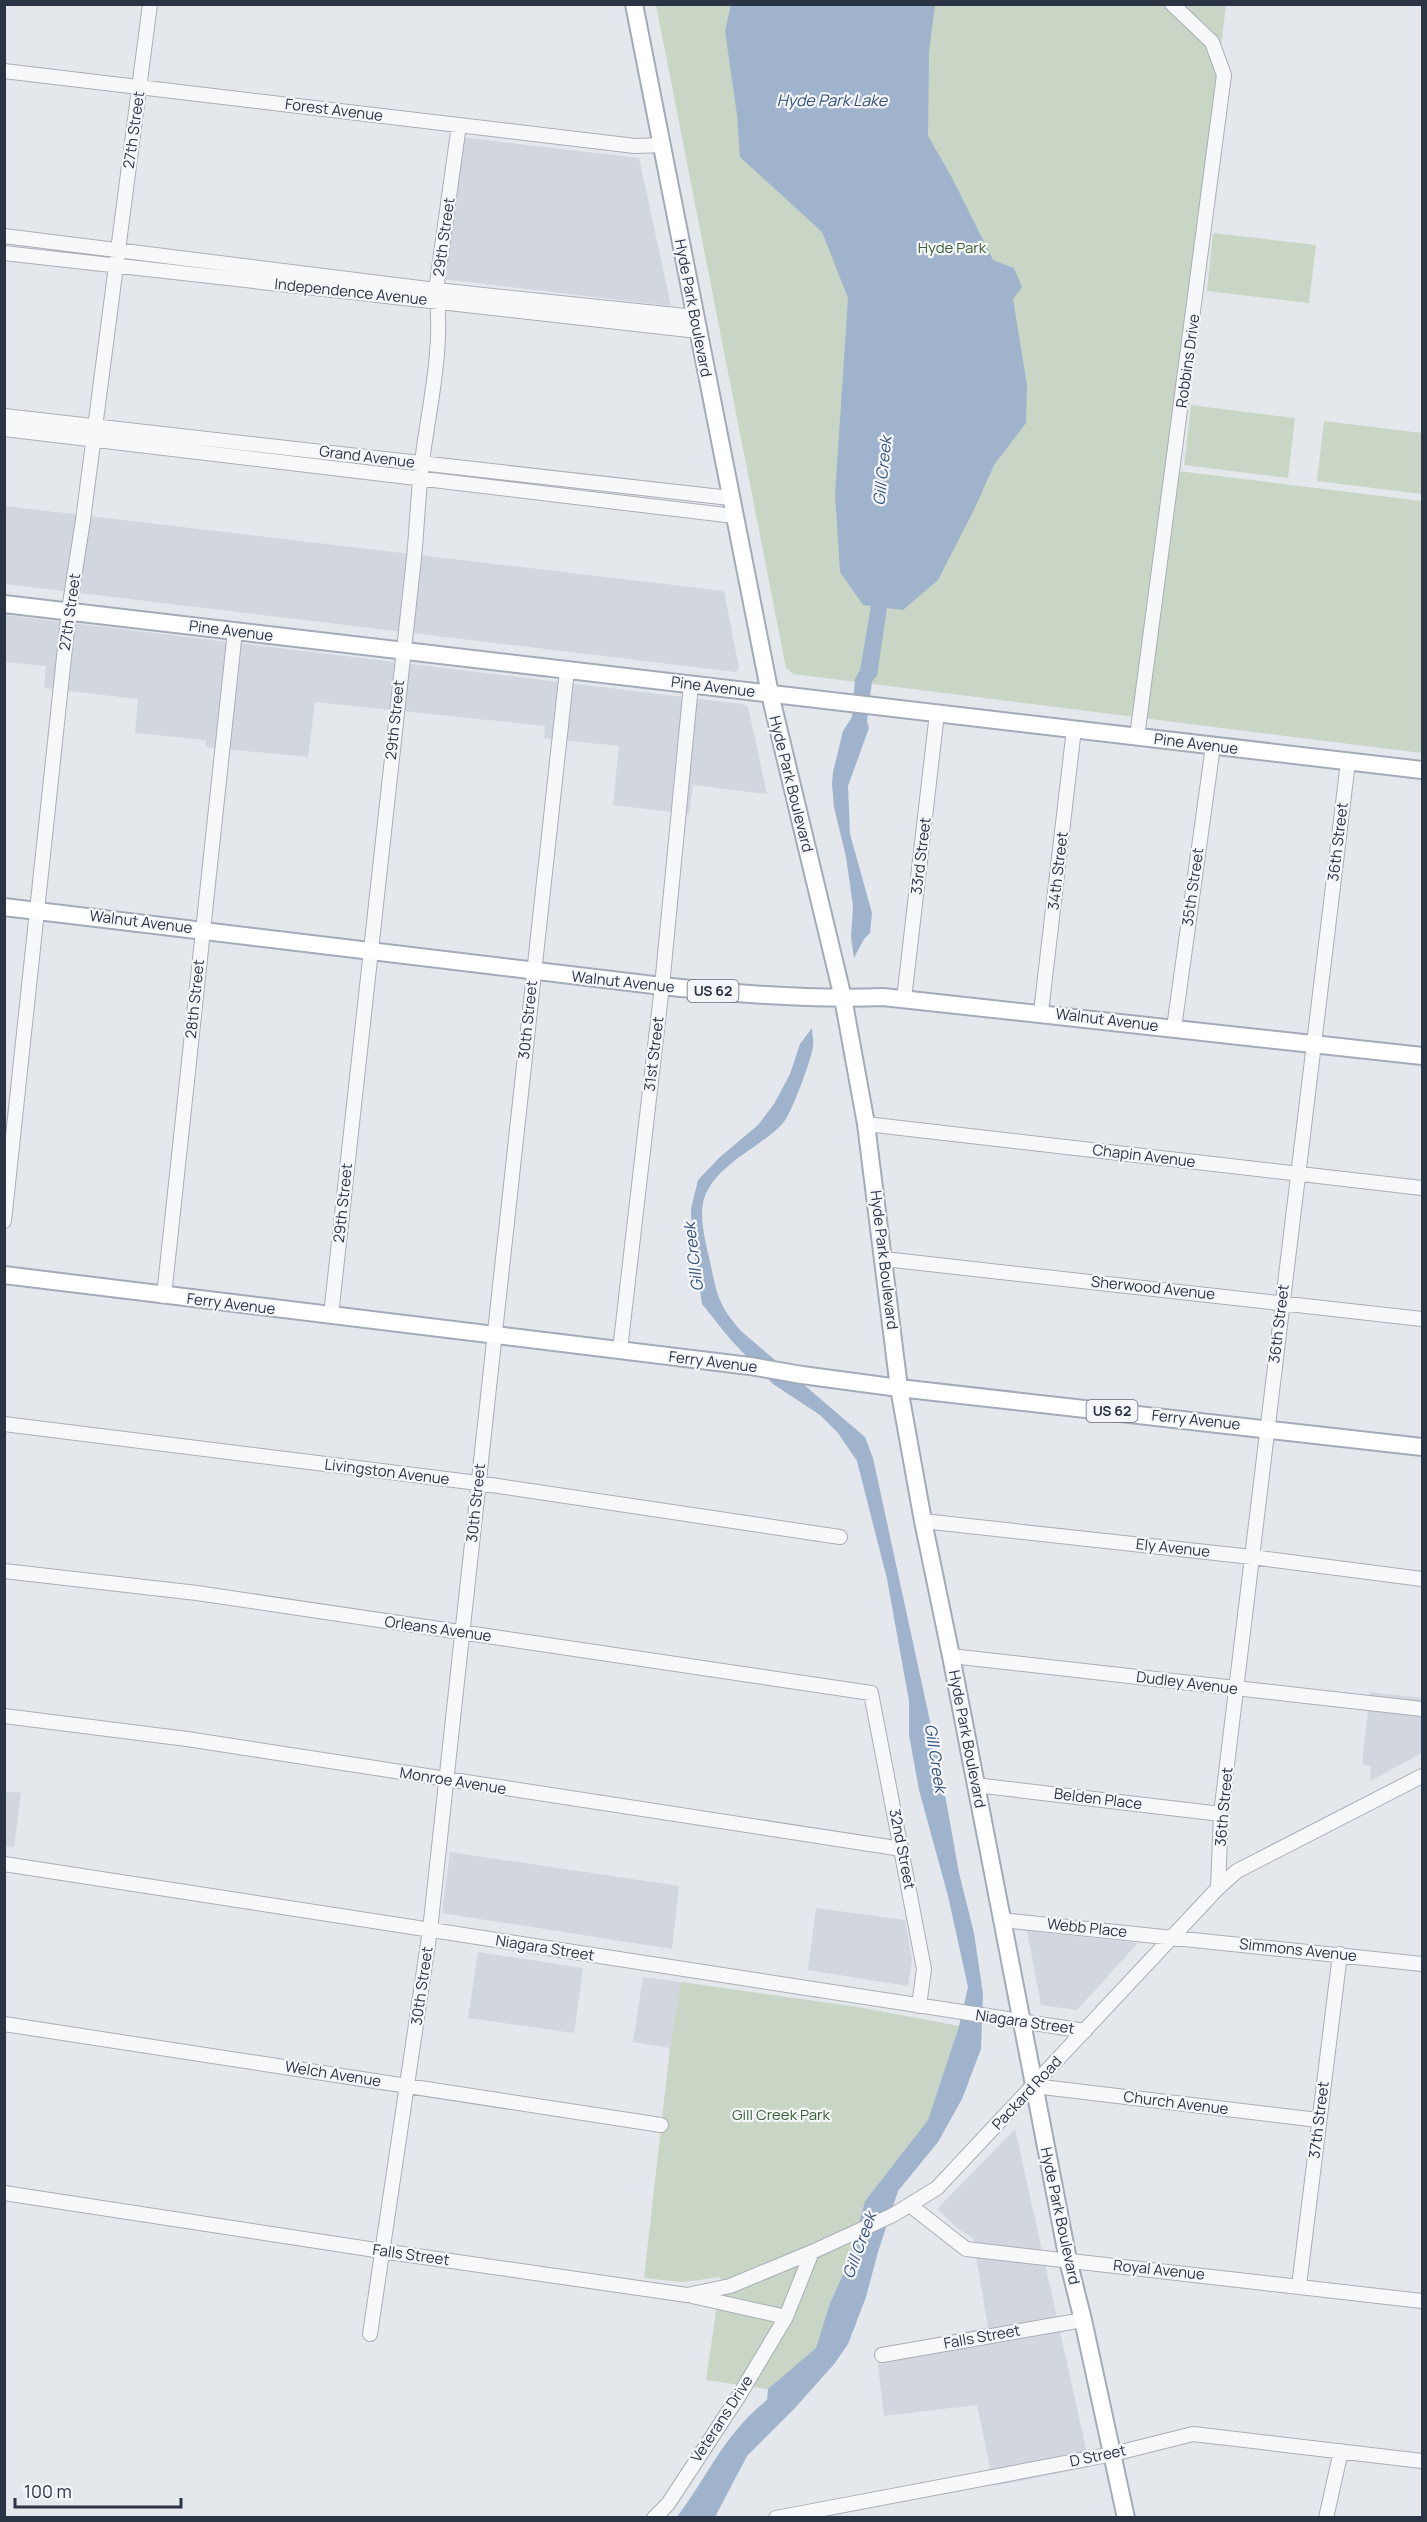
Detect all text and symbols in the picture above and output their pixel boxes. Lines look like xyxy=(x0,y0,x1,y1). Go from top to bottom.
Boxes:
water label: Hyde Park Lake xyxy=(777,89,889,111)
street label: 27th Street xyxy=(118,90,149,170)
street label: Forest Avenue xyxy=(284,93,384,126)
street label: 29th Street xyxy=(428,196,459,278)
street label: Hyde Park Boulevard xyxy=(670,237,717,379)
park label: Hyde Park xyxy=(918,237,987,258)
street label: Independence Avenue xyxy=(274,273,429,310)
street label: Robbins Drive xyxy=(1171,312,1205,409)
water label: Gill Creek xyxy=(867,433,897,507)
street label: Grand Avenue xyxy=(318,440,416,473)
street label: 27th Street xyxy=(54,572,85,652)
street label: Pine Avenue xyxy=(188,615,275,646)
street label: Pine Avenue xyxy=(670,671,757,702)
street label: 29th Street xyxy=(380,679,409,761)
street label: Hyde Park Boulevard xyxy=(764,713,819,854)
street label: Pine Avenue xyxy=(1153,728,1240,759)
street label: 36th Street xyxy=(1322,801,1353,883)
street label: 33rd Street xyxy=(905,816,936,896)
street label: 34th Street xyxy=(1042,830,1073,911)
street label: 35th Street xyxy=(1177,846,1208,927)
street label: Walnut Avenue xyxy=(88,905,194,938)
street label: 28th Street xyxy=(180,958,209,1039)
street label: Walnut Avenue xyxy=(571,966,676,997)
street label: 30th Street xyxy=(513,979,542,1061)
road number: US 62 xyxy=(688,980,738,1002)
street label: Walnut Avenue xyxy=(1054,1003,1160,1036)
street label: 31st Street xyxy=(639,1015,669,1092)
street label: Chapin Avenue xyxy=(1091,1139,1197,1172)
street label: 29th Street xyxy=(328,1162,357,1244)
street label: Hyde Park Boulevard xyxy=(866,1189,903,1331)
water label: Gill Creek xyxy=(678,1219,708,1293)
street label: Sherwood Avenue xyxy=(1090,1271,1216,1304)
street label: 36th Street xyxy=(1263,1283,1294,1365)
street label: Ferry Avenue xyxy=(186,1288,277,1319)
street label: Ferry Avenue xyxy=(668,1346,759,1377)
road number: US 62 xyxy=(1086,1400,1138,1422)
street label: Ferry Avenue xyxy=(1151,1404,1242,1435)
street label: Livingston Avenue xyxy=(323,1453,451,1490)
street label: 30th Street xyxy=(461,1462,490,1544)
street label: Ely Avenue xyxy=(1135,1533,1211,1562)
street label: Orleans Avenue xyxy=(383,1611,493,1646)
street label: Dudley Avenue xyxy=(1135,1666,1239,1699)
street label: Hyde Park Boulevard xyxy=(944,1668,991,1810)
water label: Gill Creek xyxy=(920,1722,953,1796)
street label: Monroe Avenue xyxy=(398,1762,508,1799)
street label: 36th Street xyxy=(1210,1766,1237,1848)
street label: Belden Place xyxy=(1053,1783,1144,1814)
street label: 32nd Street xyxy=(884,1807,921,1891)
street label: Webb Place xyxy=(1046,1913,1128,1942)
street label: Niagara Street xyxy=(494,1929,596,1966)
street label: Simmons Avenue xyxy=(1238,1933,1358,1966)
street label: 30th Street xyxy=(406,1945,437,2027)
street label: Niagara Street xyxy=(974,2004,1076,2039)
street label: Packard Road xyxy=(987,2051,1066,2134)
street label: Welch Avenue xyxy=(284,2056,383,2091)
street label: 37th Street xyxy=(1303,2080,1334,2160)
street label: Church Avenue xyxy=(1122,2086,1230,2119)
park label: Gill Creek Park xyxy=(732,2104,831,2125)
street label: Hyde Park Boulevard xyxy=(1036,2145,1085,2287)
water label: Gill Creek xyxy=(837,2207,882,2281)
street label: Falls Street xyxy=(371,2239,451,2270)
street label: Royal Avenue xyxy=(1112,2254,1206,2285)
street label: Falls Street xyxy=(942,2319,1022,2354)
street label: Veterans Drive xyxy=(686,2371,758,2466)
street label: D Street xyxy=(1068,2439,1128,2472)
scale bar xyxy=(15,2471,182,2509)
text: 100 m xyxy=(24,2479,72,2503)

